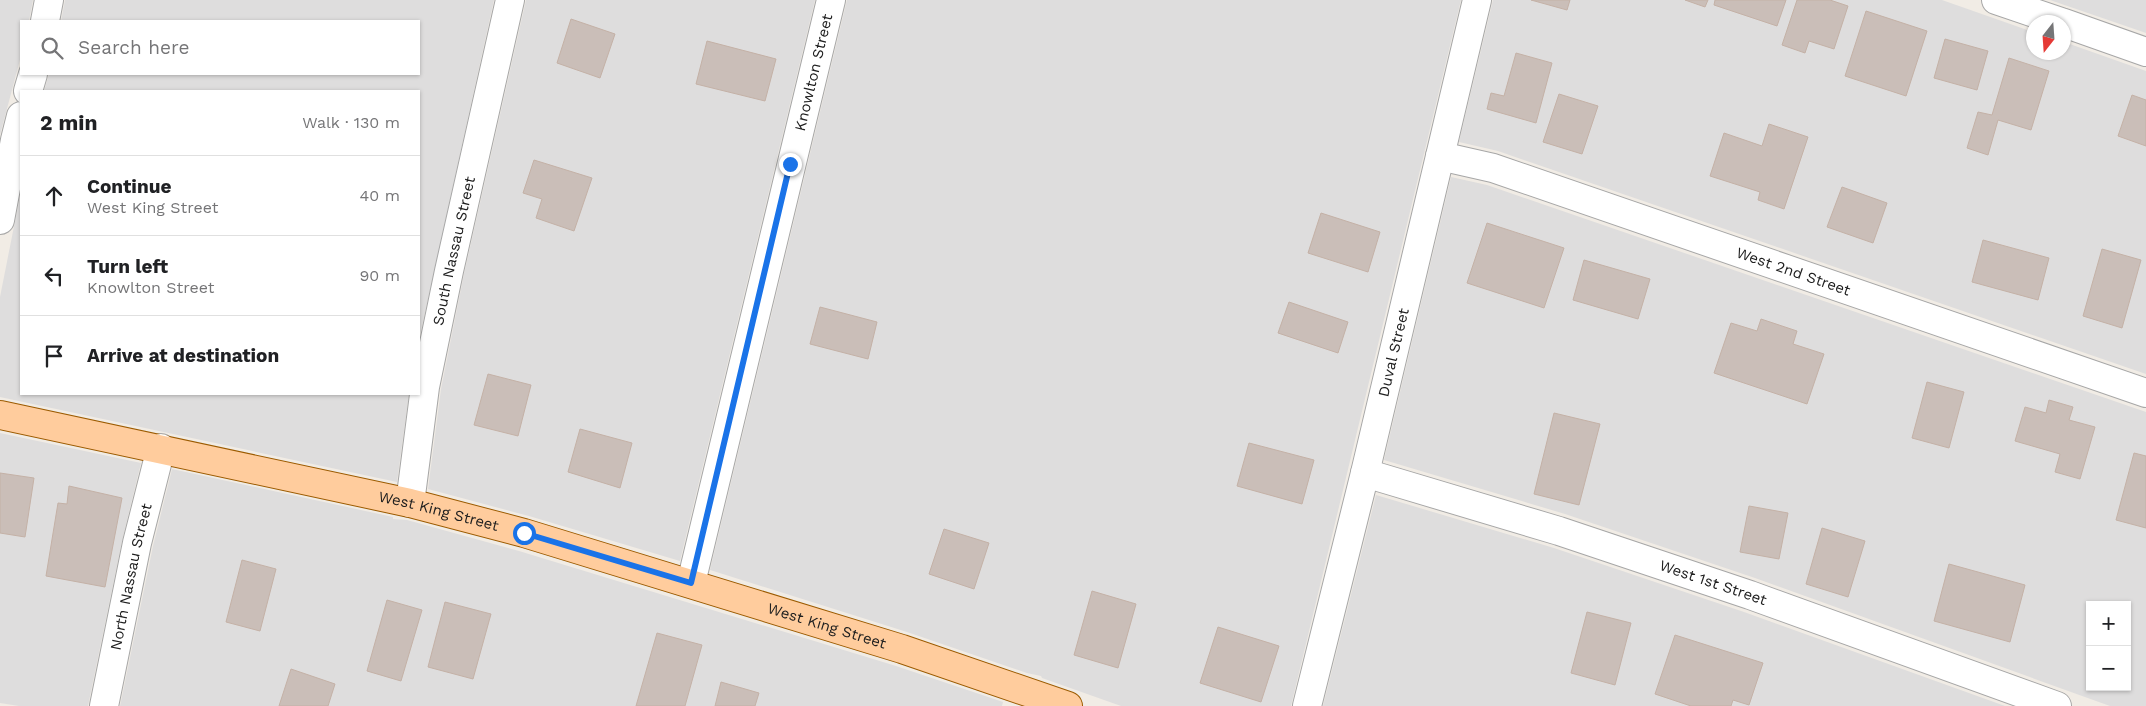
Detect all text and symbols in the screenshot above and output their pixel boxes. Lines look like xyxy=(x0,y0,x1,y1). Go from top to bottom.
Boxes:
street label: Knowlton Street xyxy=(791,12,836,133)
north arrow xyxy=(2026,15,2071,60)
search box xyxy=(20,20,420,75)
icon: search xyxy=(38,34,66,62)
text: Search here xyxy=(78,36,189,59)
text: 2 min xyxy=(40,110,97,135)
text: Walk · 130 m xyxy=(302,113,400,132)
route end xyxy=(779,153,802,176)
street label: South Nassau Street xyxy=(429,174,479,327)
text: Continue xyxy=(87,175,171,198)
icon: ahead xyxy=(40,182,68,210)
text: 40 m xyxy=(360,186,400,205)
text: West King Street xyxy=(87,198,218,217)
street label: West 2nd Street xyxy=(1734,243,1853,300)
text: Turn left xyxy=(87,255,168,278)
icon: left xyxy=(40,262,68,290)
text: 90 m xyxy=(359,266,400,285)
text: Knowlton Street xyxy=(87,278,215,297)
street label: Duval Street xyxy=(1374,306,1413,399)
icon: arrive xyxy=(40,342,68,370)
text: Arrive at destination xyxy=(87,344,279,367)
street label: West King Street xyxy=(377,487,501,535)
street label: North Nassau Street xyxy=(107,501,156,652)
route start xyxy=(513,522,536,545)
street label: West 1st Street xyxy=(1657,556,1770,610)
street label: West King Street xyxy=(765,599,889,653)
map controls xyxy=(2086,601,2131,691)
button: + xyxy=(2086,601,2131,646)
button: − xyxy=(2086,646,2131,691)

